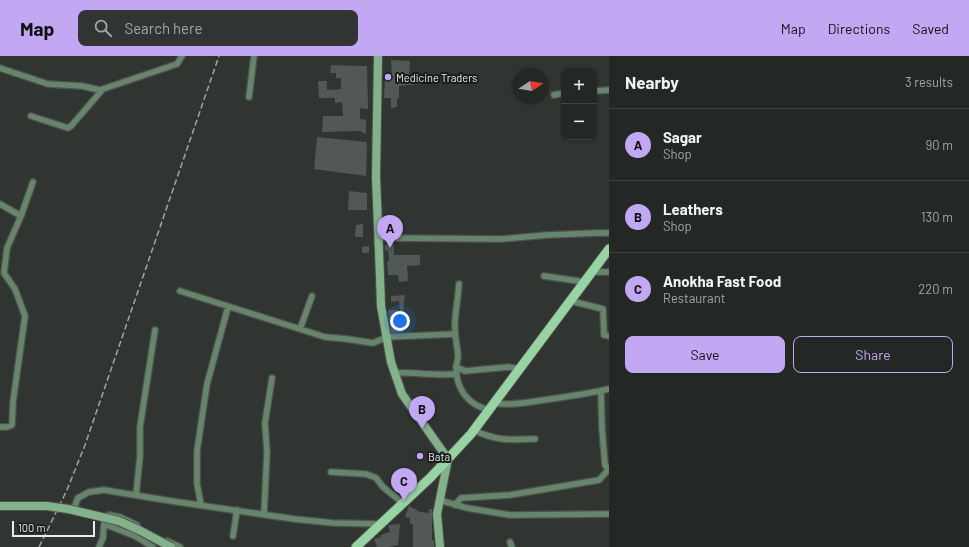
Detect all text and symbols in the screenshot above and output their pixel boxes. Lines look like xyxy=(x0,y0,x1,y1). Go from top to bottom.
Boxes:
search box xyxy=(78,10,358,46)
text: Map xyxy=(20,17,54,40)
icon: search xyxy=(92,17,114,39)
text: Search here xyxy=(124,19,202,37)
text: Map xyxy=(781,20,806,37)
text: Directions xyxy=(828,20,890,37)
text: Saved xyxy=(912,20,949,37)
north arrow xyxy=(513,68,549,104)
map controls xyxy=(561,68,597,140)
button: + xyxy=(561,68,597,104)
place label: Medicine Traders xyxy=(396,71,477,84)
marker: Medicine Traders xyxy=(383,72,393,82)
text: Nearby xyxy=(625,72,679,92)
text: 3 results xyxy=(905,74,953,90)
button: − xyxy=(561,104,597,140)
text: Sagar xyxy=(663,128,702,146)
text: A xyxy=(634,137,642,153)
text: 90 m xyxy=(926,137,953,153)
text: Shop xyxy=(663,146,692,162)
text: Leathers xyxy=(663,200,723,218)
text: B xyxy=(634,209,642,225)
text: 130 m xyxy=(921,209,953,225)
pin: A xyxy=(377,215,403,248)
text: Shop xyxy=(663,218,692,234)
text: Anokha Fast Food xyxy=(663,272,781,290)
text: C xyxy=(634,281,642,297)
text: 220 m xyxy=(918,281,953,297)
text: Restaurant xyxy=(663,290,725,306)
your location xyxy=(390,311,410,331)
button: Save xyxy=(625,336,785,373)
button: Share xyxy=(793,336,953,373)
pin: B xyxy=(409,396,435,429)
place label: Bata xyxy=(428,450,450,463)
marker: Bata xyxy=(415,451,425,461)
pin: C xyxy=(391,468,417,501)
scale bar xyxy=(12,519,95,538)
text: 100 m xyxy=(18,521,46,534)

